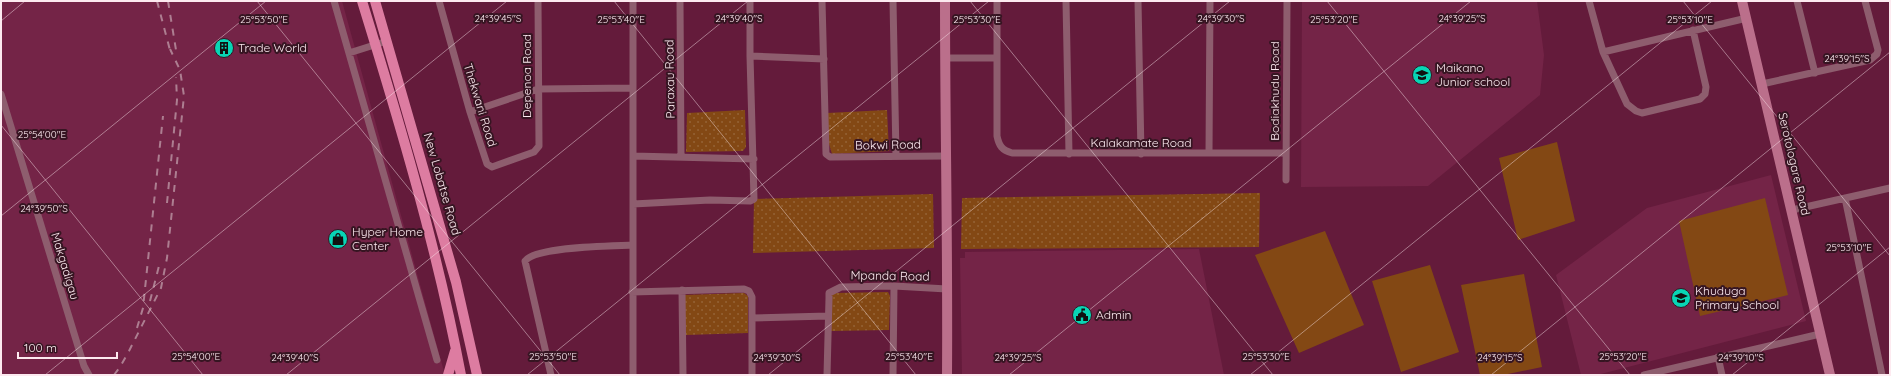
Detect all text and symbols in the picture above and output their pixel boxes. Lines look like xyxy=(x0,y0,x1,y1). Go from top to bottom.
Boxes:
text: 24°39'45"S xyxy=(475,12,522,25)
text: 24°39'40"S xyxy=(715,12,763,25)
text: 24°39'30"S xyxy=(1197,12,1245,25)
text: 24°39'25"S xyxy=(1438,12,1486,25)
text: 25°53'50"E xyxy=(240,13,288,26)
text: 25°53'40"E xyxy=(597,13,645,26)
text: 25°53'30"E xyxy=(953,13,1001,26)
text: 25°53'20"E xyxy=(1310,13,1358,26)
text: 25°53'10"E xyxy=(1667,13,1713,26)
street label: Depenoa Road xyxy=(519,34,534,118)
building icon: Trade World xyxy=(213,37,235,59)
street label: Paraxau Road xyxy=(661,39,678,119)
place label: Trade World xyxy=(238,40,307,55)
street label: Bodiakhudu Road xyxy=(1267,41,1282,141)
text: 24°39'15"S xyxy=(1824,52,1870,65)
place label: Maikano Junior school xyxy=(1436,60,1510,89)
street label: Thekwani Road xyxy=(461,61,500,148)
school or university icon: Maikano Junior school xyxy=(1411,64,1433,86)
street label: Serotologare Road xyxy=(1775,111,1814,217)
text: 25°54'00"E xyxy=(18,128,67,141)
street label: New Lobatse Road xyxy=(421,131,464,237)
street label: Kalakamate Road xyxy=(1090,135,1192,150)
street label: Bokwi Road xyxy=(855,136,921,153)
text: 24°39'50"S xyxy=(20,202,68,215)
place label: Hyper Home Center xyxy=(352,224,423,253)
shop icon: Hyper Home Center xyxy=(327,228,349,250)
street label: Makgadigau xyxy=(48,230,83,301)
text: 25°53'10"E xyxy=(1826,241,1872,254)
street label: Mpanda Road xyxy=(850,267,930,284)
place label: Khuduga Primary School xyxy=(1695,283,1779,312)
school or university icon: Khuduga Primary School xyxy=(1670,287,1692,309)
public building icon: Admin xyxy=(1071,304,1093,326)
place label: Admin xyxy=(1096,307,1131,322)
scale bar xyxy=(18,334,117,360)
text: 100 m xyxy=(24,340,57,355)
text: 25°54'00"E xyxy=(172,350,221,363)
text: 25°53'50"E xyxy=(529,350,577,363)
text: 25°53'40"E xyxy=(885,350,933,363)
text: 25°53'30"E xyxy=(1242,350,1290,363)
text: 25°53'20"E xyxy=(1599,350,1647,363)
text: 24°39'40"S xyxy=(271,351,319,364)
text: 24°39'30"S xyxy=(753,351,801,364)
text: 24°39'25"S xyxy=(994,351,1042,364)
text: 24°39'15"S xyxy=(1477,351,1523,364)
text: 24°39'10"S xyxy=(1718,351,1764,364)

